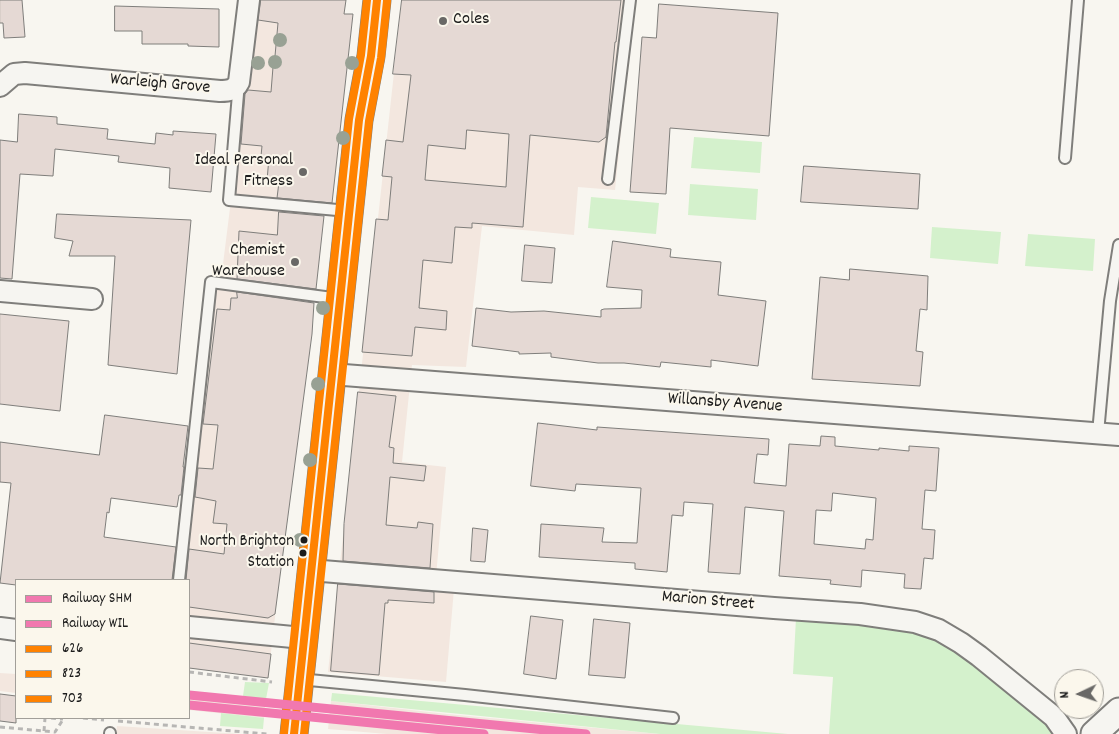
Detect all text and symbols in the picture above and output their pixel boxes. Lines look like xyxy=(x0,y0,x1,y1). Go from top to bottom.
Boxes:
place label: Coles xyxy=(453,10,490,32)
marker: Coles xyxy=(437,15,449,27)
street label: Warleigh Grove xyxy=(109,70,211,100)
place label: Ideal Personal Fitness xyxy=(195,151,293,193)
marker: Ideal Personal Fitness xyxy=(297,166,309,178)
place label: Chemist Warehouse xyxy=(212,241,285,284)
marker: Chemist Warehouse xyxy=(289,256,301,268)
street label: Willansby Avenue xyxy=(667,389,783,419)
place label: North Brighton Station xyxy=(199,533,294,573)
unlabelled marker xyxy=(299,535,309,545)
marker: North Brighton Station xyxy=(298,548,308,558)
legend xyxy=(15,579,190,719)
street label: Marion Street xyxy=(661,587,755,617)
text: Railway SHM xyxy=(62,588,132,610)
text: Railway WIL xyxy=(62,613,128,635)
text: 626 xyxy=(62,638,83,660)
text: 823 xyxy=(62,663,81,685)
north arrow xyxy=(1054,669,1104,719)
text: 703 xyxy=(62,688,83,710)
text: N xyxy=(1055,691,1075,699)

